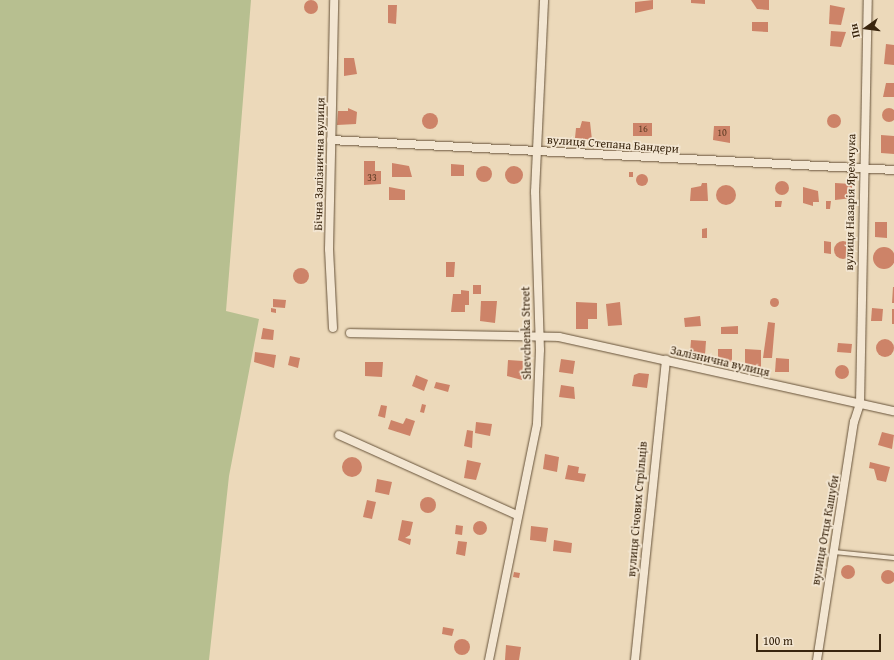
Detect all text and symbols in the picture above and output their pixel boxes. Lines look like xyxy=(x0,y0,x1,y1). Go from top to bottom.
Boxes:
north arrow xyxy=(846,8,886,48)
text: Пн xyxy=(845,22,864,40)
street label: Бічна Залізнична вулиця xyxy=(311,97,327,231)
house number: 16 xyxy=(638,123,648,135)
house number: 10 xyxy=(717,127,727,139)
street label: вулиця Степана Бандери xyxy=(547,132,679,156)
street label: вулиця Назарія Яремчука xyxy=(842,134,858,270)
house number: 33 xyxy=(367,172,377,184)
street label: Shevchenka Street xyxy=(518,286,534,380)
street label: Залізнична вулиця xyxy=(669,343,771,379)
street label: вулиця Січових Стрільців xyxy=(624,441,650,577)
street label: вулиця Отця Кашуби xyxy=(808,474,842,586)
scale bar xyxy=(758,626,883,652)
text: 100 m xyxy=(763,632,793,649)

